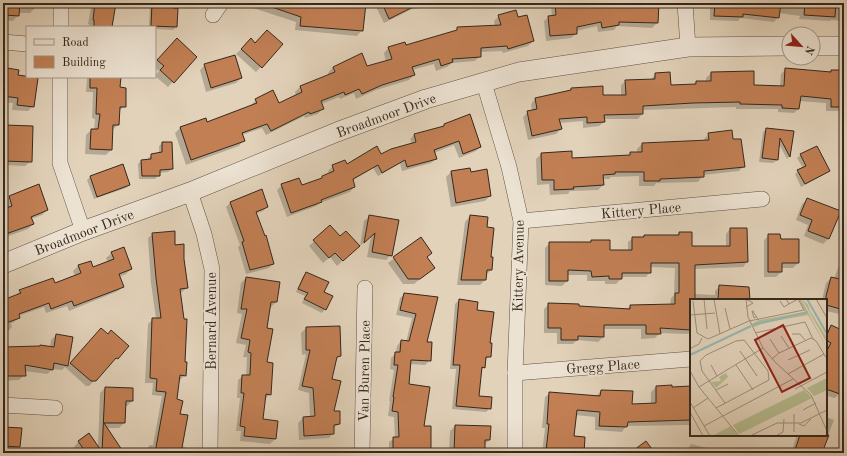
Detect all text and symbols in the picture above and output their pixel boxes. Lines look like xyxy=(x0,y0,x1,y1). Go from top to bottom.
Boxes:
legend xyxy=(26,26,156,78)
north arrow xyxy=(781,26,821,66)
text: Road xyxy=(62,37,89,49)
text: N xyxy=(801,44,815,57)
text: Building xyxy=(62,57,106,69)
street label: Broadmoor Drive xyxy=(335,91,438,140)
street label: Kittery Place xyxy=(600,201,682,221)
street label: Broadmoor Drive xyxy=(33,208,136,258)
street label: Kittery Avenue xyxy=(511,220,527,312)
street label: Bernard Avenue xyxy=(205,272,219,370)
inset map xyxy=(690,299,827,436)
street label: Van Buren Place xyxy=(357,320,373,422)
street label: Gregg Place xyxy=(566,357,640,377)

